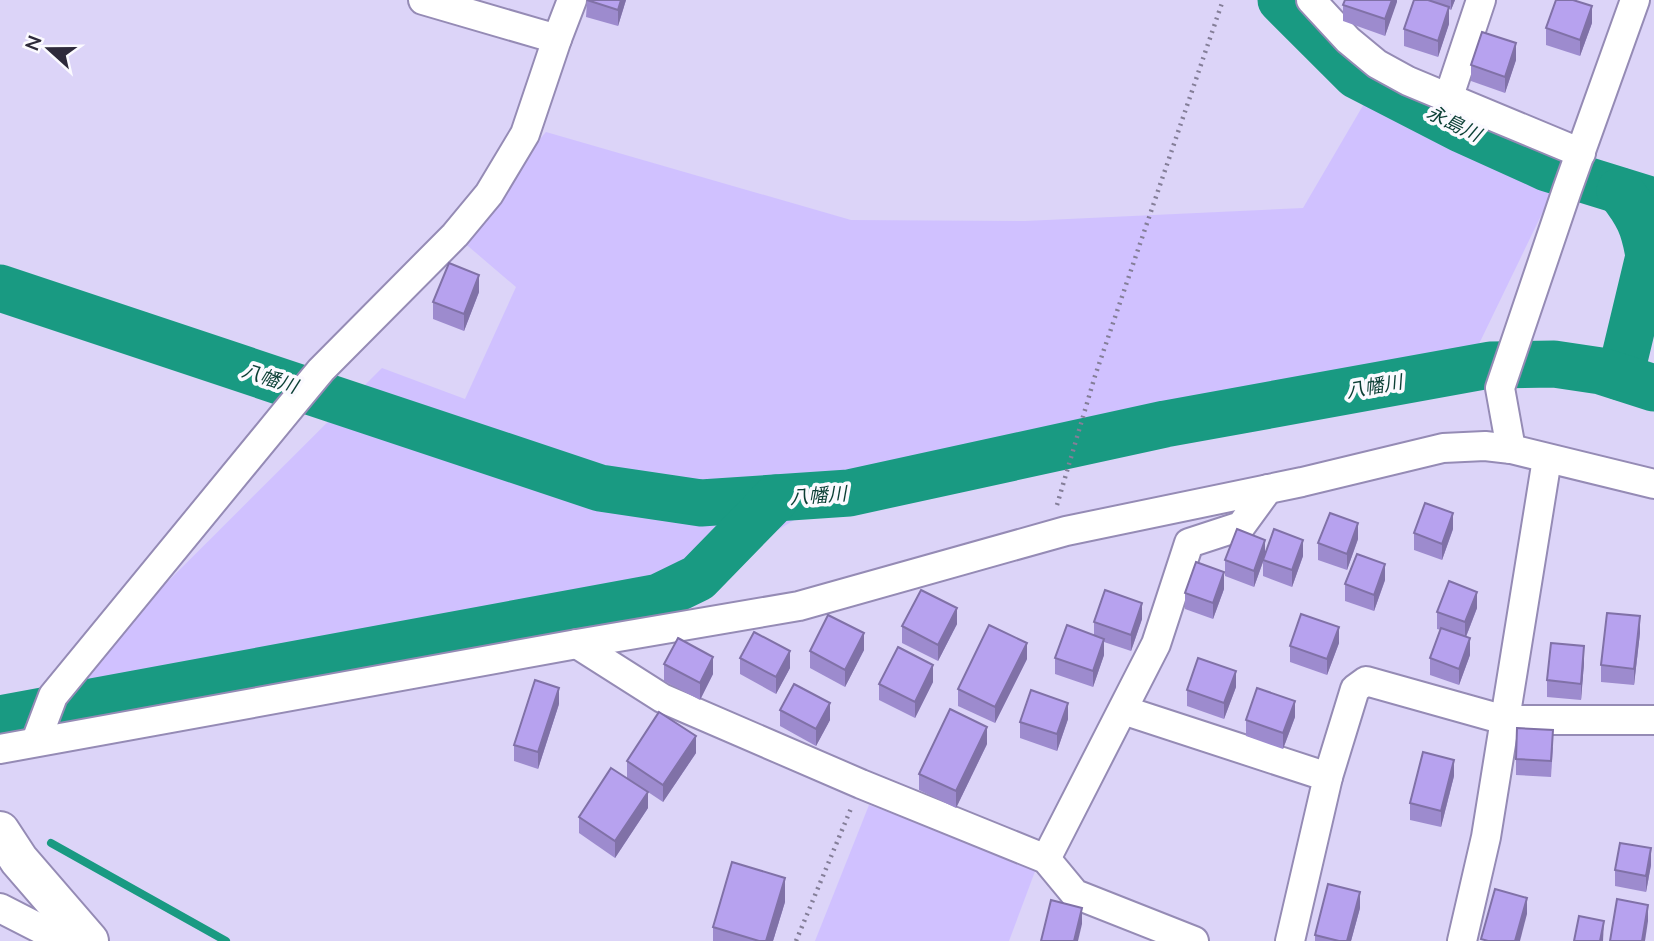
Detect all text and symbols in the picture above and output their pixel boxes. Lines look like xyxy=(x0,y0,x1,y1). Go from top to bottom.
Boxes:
north arrow xyxy=(14,14,84,84)
text: N xyxy=(19,32,49,55)
water label: 永島川 xyxy=(1422,100,1487,149)
water label: 八幡川 xyxy=(239,358,303,401)
water label: 八幡川 xyxy=(1344,369,1406,405)
water label: 八幡川 xyxy=(789,481,849,511)

